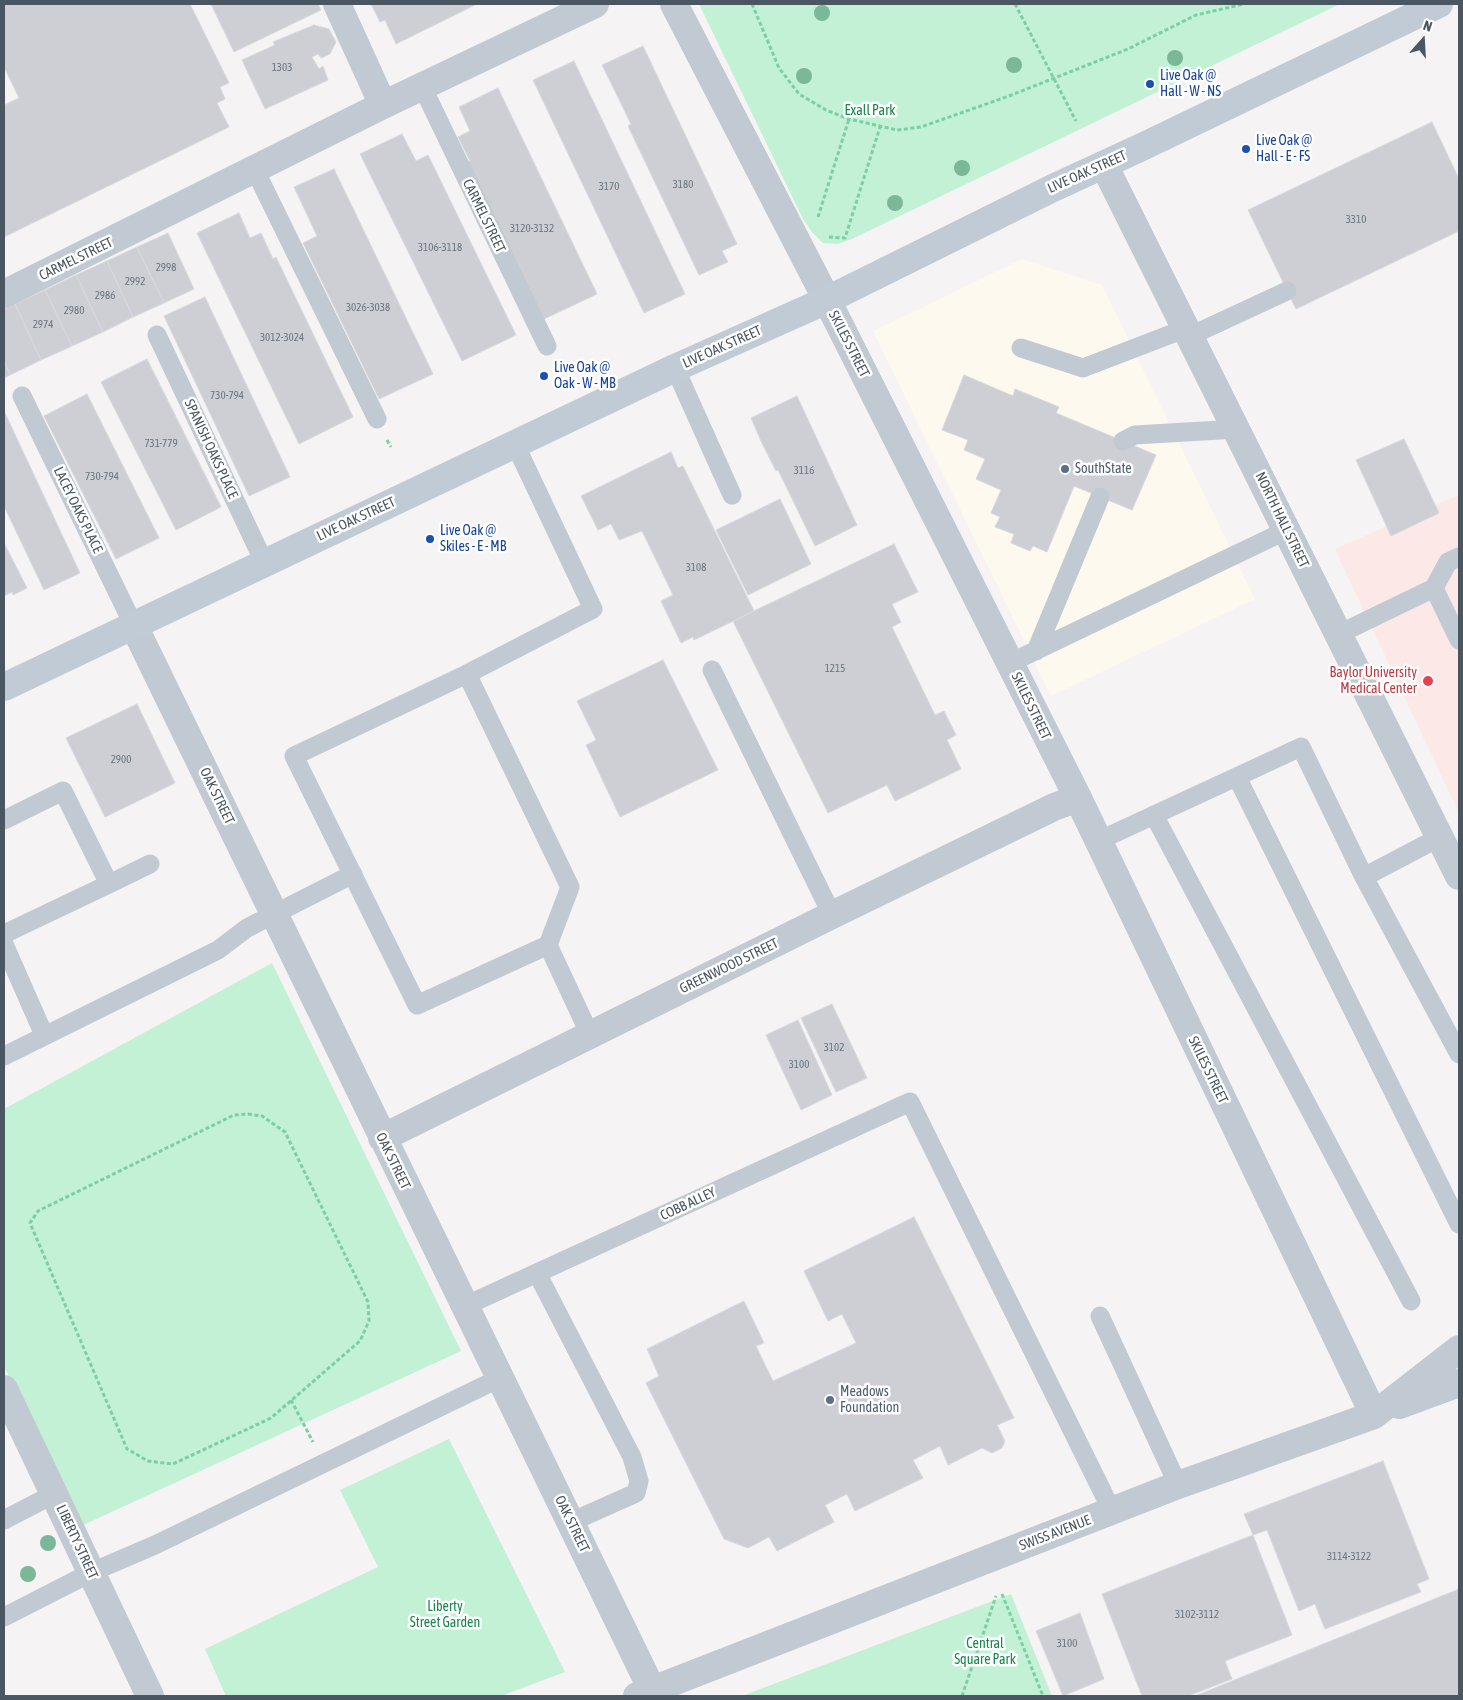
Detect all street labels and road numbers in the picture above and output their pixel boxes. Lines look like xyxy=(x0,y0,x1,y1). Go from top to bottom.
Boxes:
street label: LIVE OAK STREET xyxy=(1045,147,1129,197)
street label: CARMEL STREET xyxy=(459,176,509,256)
street label: CARMEL STREET xyxy=(36,234,116,284)
street label: SKILES STREET xyxy=(825,308,873,380)
street label: LIVE OAK STREET xyxy=(680,322,764,372)
street label: SPANISH OAKS PLACE xyxy=(181,397,241,501)
street label: LACEY OAKS PLACE xyxy=(50,464,106,556)
street label: NORTH HALL STREET xyxy=(1252,469,1312,571)
street label: LIVE OAK STREET xyxy=(314,494,398,544)
street label: SKILES STREET xyxy=(1008,670,1054,742)
street label: OAK STREET xyxy=(196,765,238,827)
street label: GREENWOOD STREET xyxy=(677,935,781,997)
street label: SKILES STREET xyxy=(1185,1034,1231,1106)
street label: OAK STREET xyxy=(372,1130,414,1192)
street label: COBB ALLEY xyxy=(658,1184,718,1224)
street label: OAK STREET xyxy=(551,1493,593,1555)
street label: LIBERTY STREET xyxy=(52,1502,102,1582)
street label: SWISS AVENUE xyxy=(1017,1512,1093,1554)

